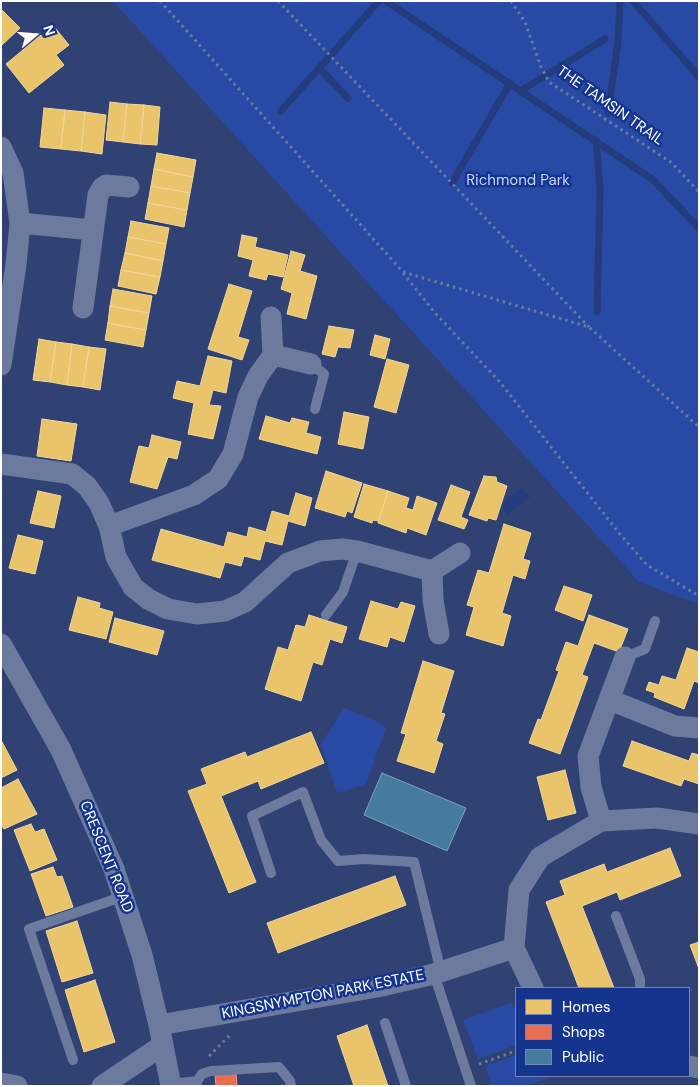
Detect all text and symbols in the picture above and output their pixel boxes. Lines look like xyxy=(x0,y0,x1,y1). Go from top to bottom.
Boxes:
north arrow xyxy=(10,10,60,60)
text: N xyxy=(39,23,59,38)
street label: THE TAMSIN TRAIL xyxy=(553,62,667,150)
park label: Richmond Park xyxy=(466,172,570,190)
street label: CRESCENT ROAD xyxy=(75,799,137,915)
street label: KINGSNYMPTON PARK ESTATE xyxy=(220,967,426,1023)
legend xyxy=(515,987,690,1077)
text: Homes xyxy=(562,997,611,1017)
text: Shops xyxy=(562,1022,605,1042)
text: Public xyxy=(562,1047,604,1067)

